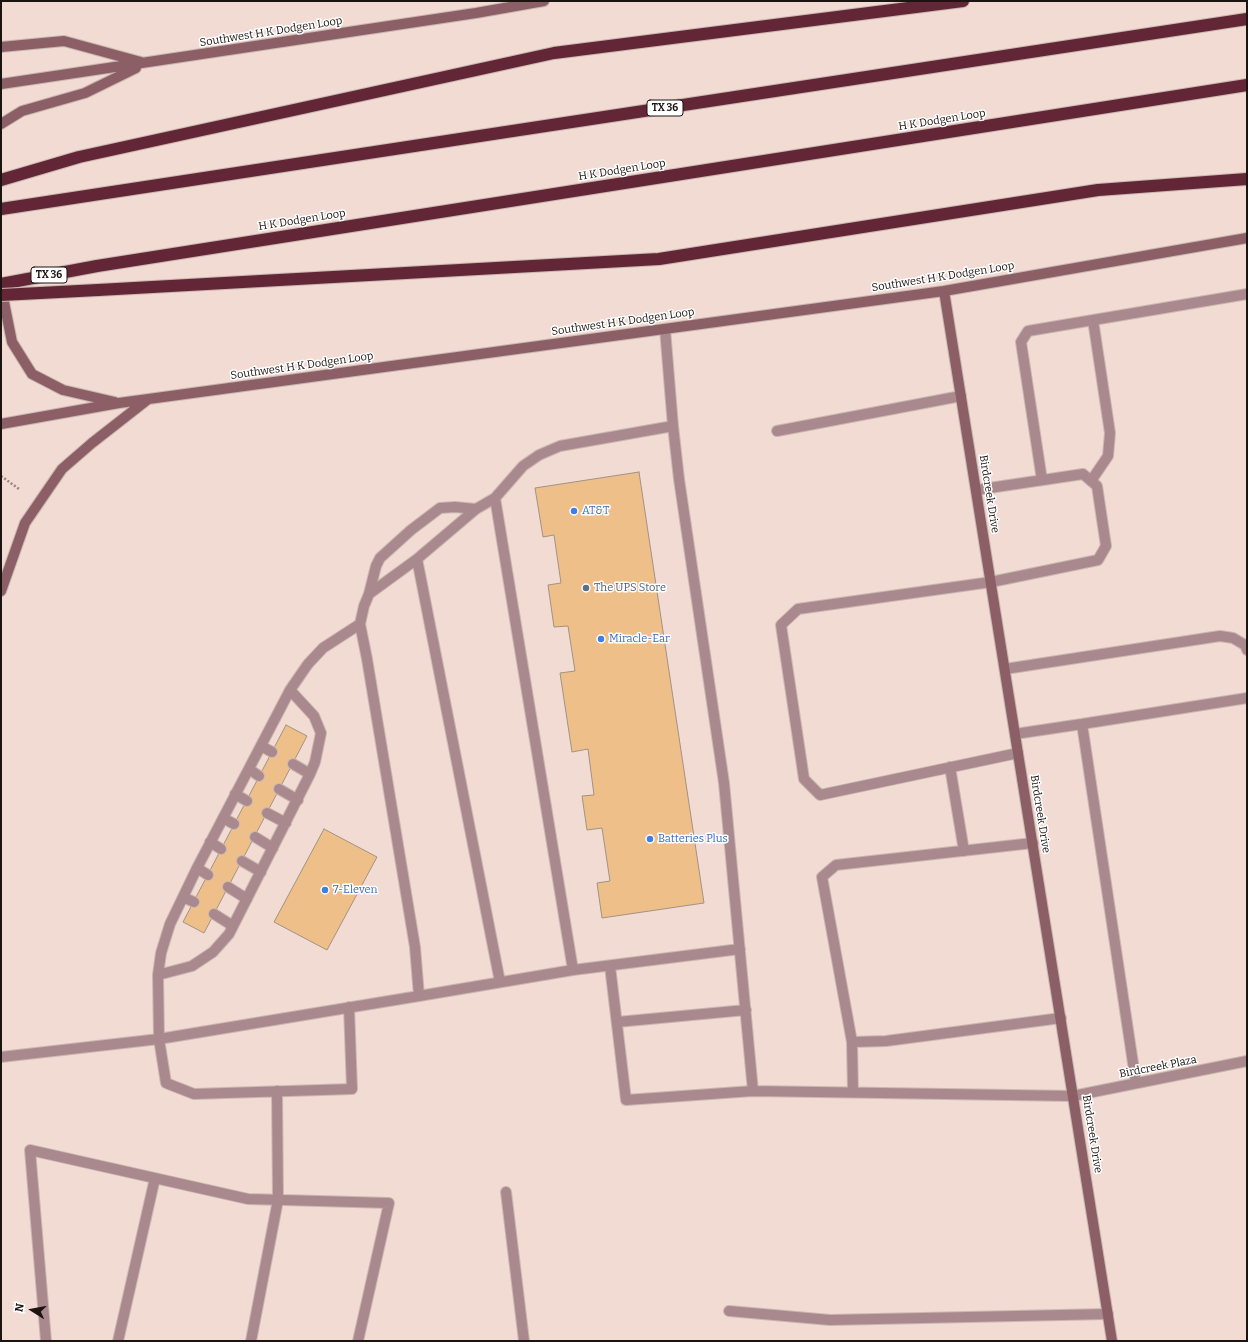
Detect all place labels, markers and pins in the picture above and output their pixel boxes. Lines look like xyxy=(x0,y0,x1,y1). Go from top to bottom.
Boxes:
place label: AT&T xyxy=(582,504,609,518)
marker: AT&T xyxy=(569,506,579,516)
place label: The UPS Store xyxy=(594,581,666,595)
marker: The UPS Store xyxy=(581,583,591,593)
place label: Miracle-Ear xyxy=(609,632,670,646)
marker: Miracle-Ear xyxy=(596,634,606,644)
place label: Batteries Plus xyxy=(658,832,728,846)
marker: Batteries Plus xyxy=(645,834,655,844)
place label: 7-Eleven xyxy=(333,883,377,897)
marker: 7-Eleven xyxy=(320,885,330,895)

